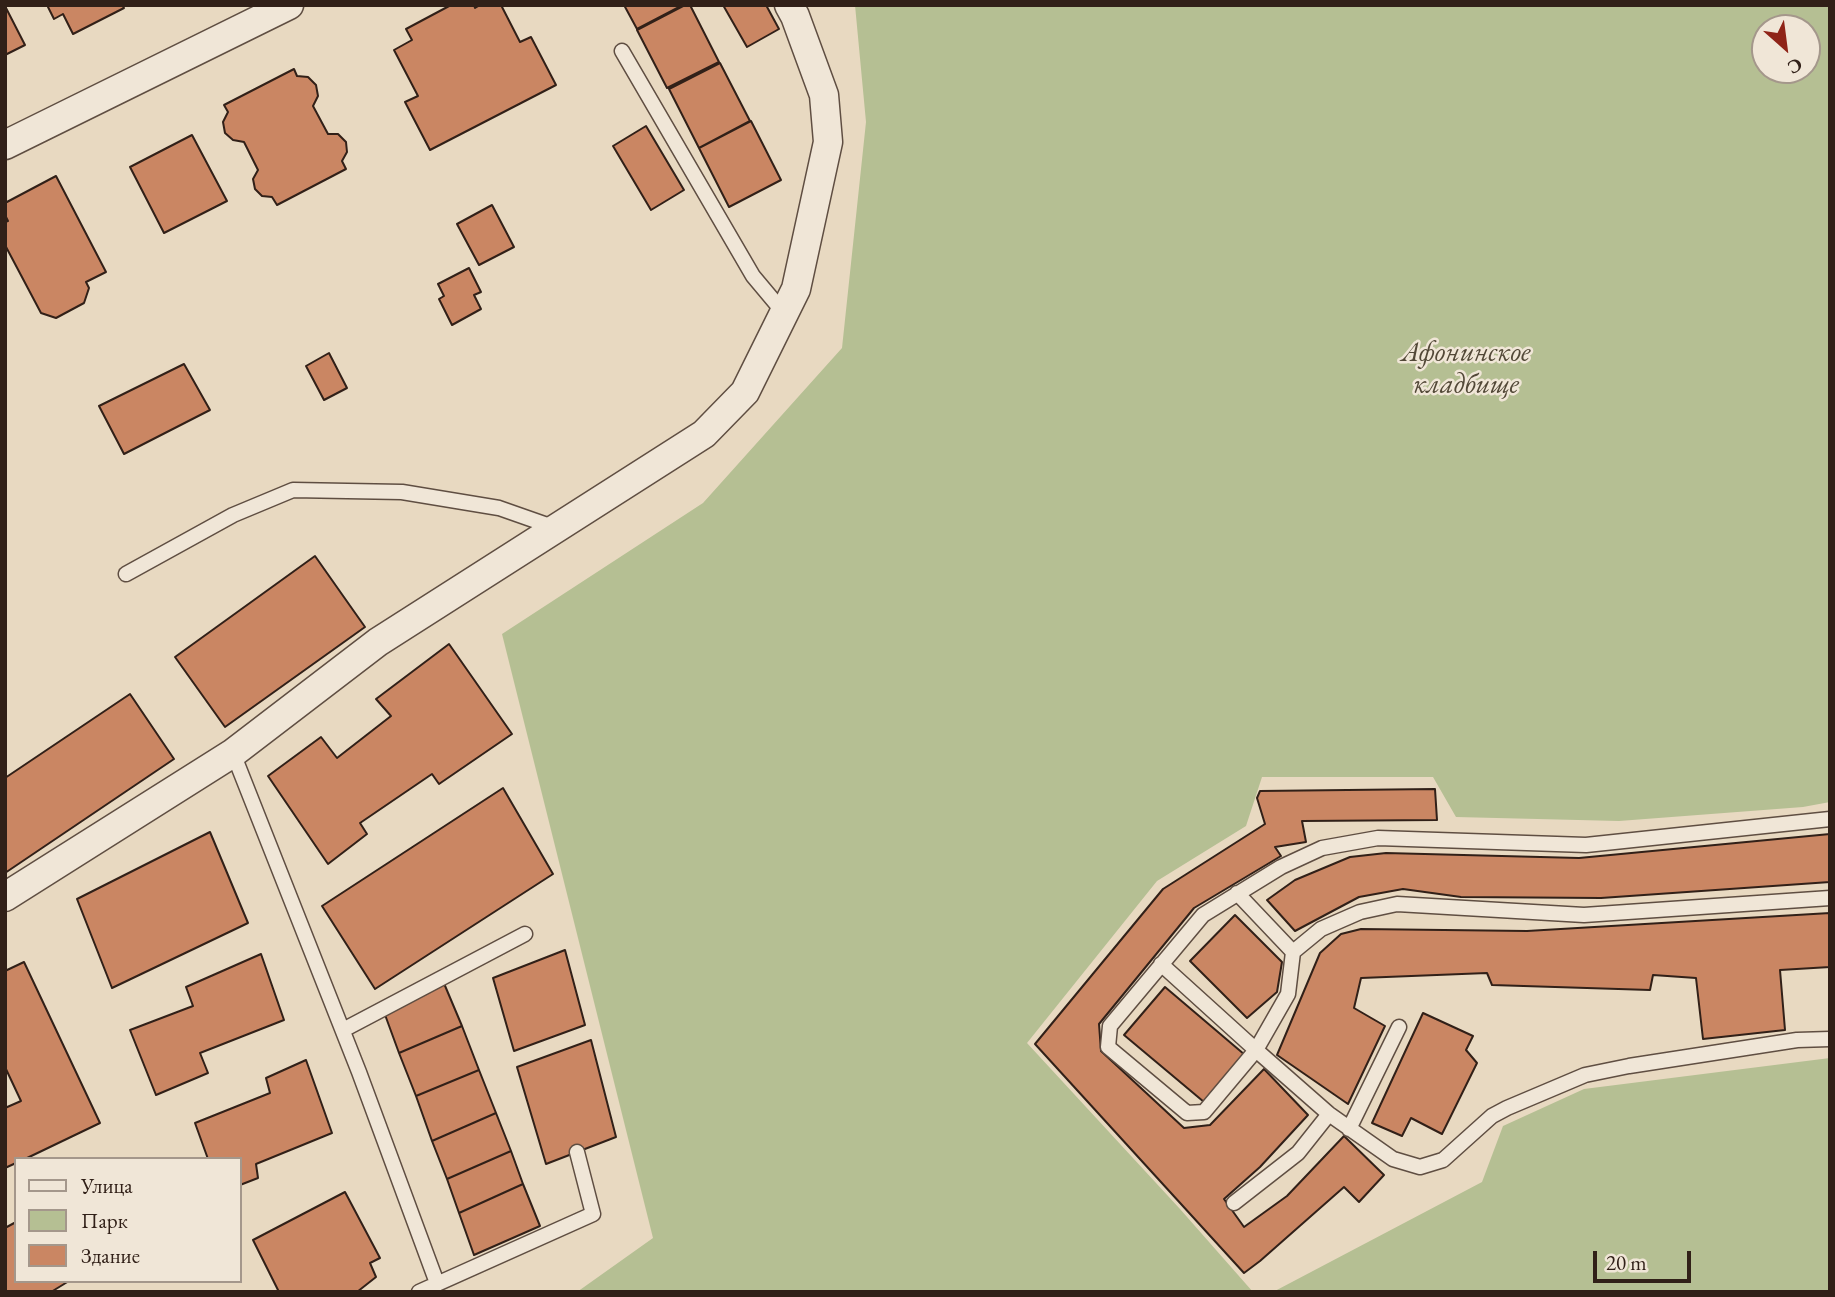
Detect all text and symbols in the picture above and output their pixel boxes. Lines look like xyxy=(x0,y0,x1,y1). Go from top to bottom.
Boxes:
north arrow xyxy=(1751,14,1821,84)
text: С xyxy=(1783,52,1807,80)
park label: Афонинское кладбище xyxy=(1401,336,1531,402)
legend xyxy=(14,1157,242,1283)
text: Улица xyxy=(81,1172,133,1199)
text: Парк xyxy=(81,1207,128,1234)
scale bar xyxy=(1597,1238,1695,1282)
text: Здание xyxy=(81,1242,140,1269)
text: 20 m xyxy=(1606,1249,1647,1276)

